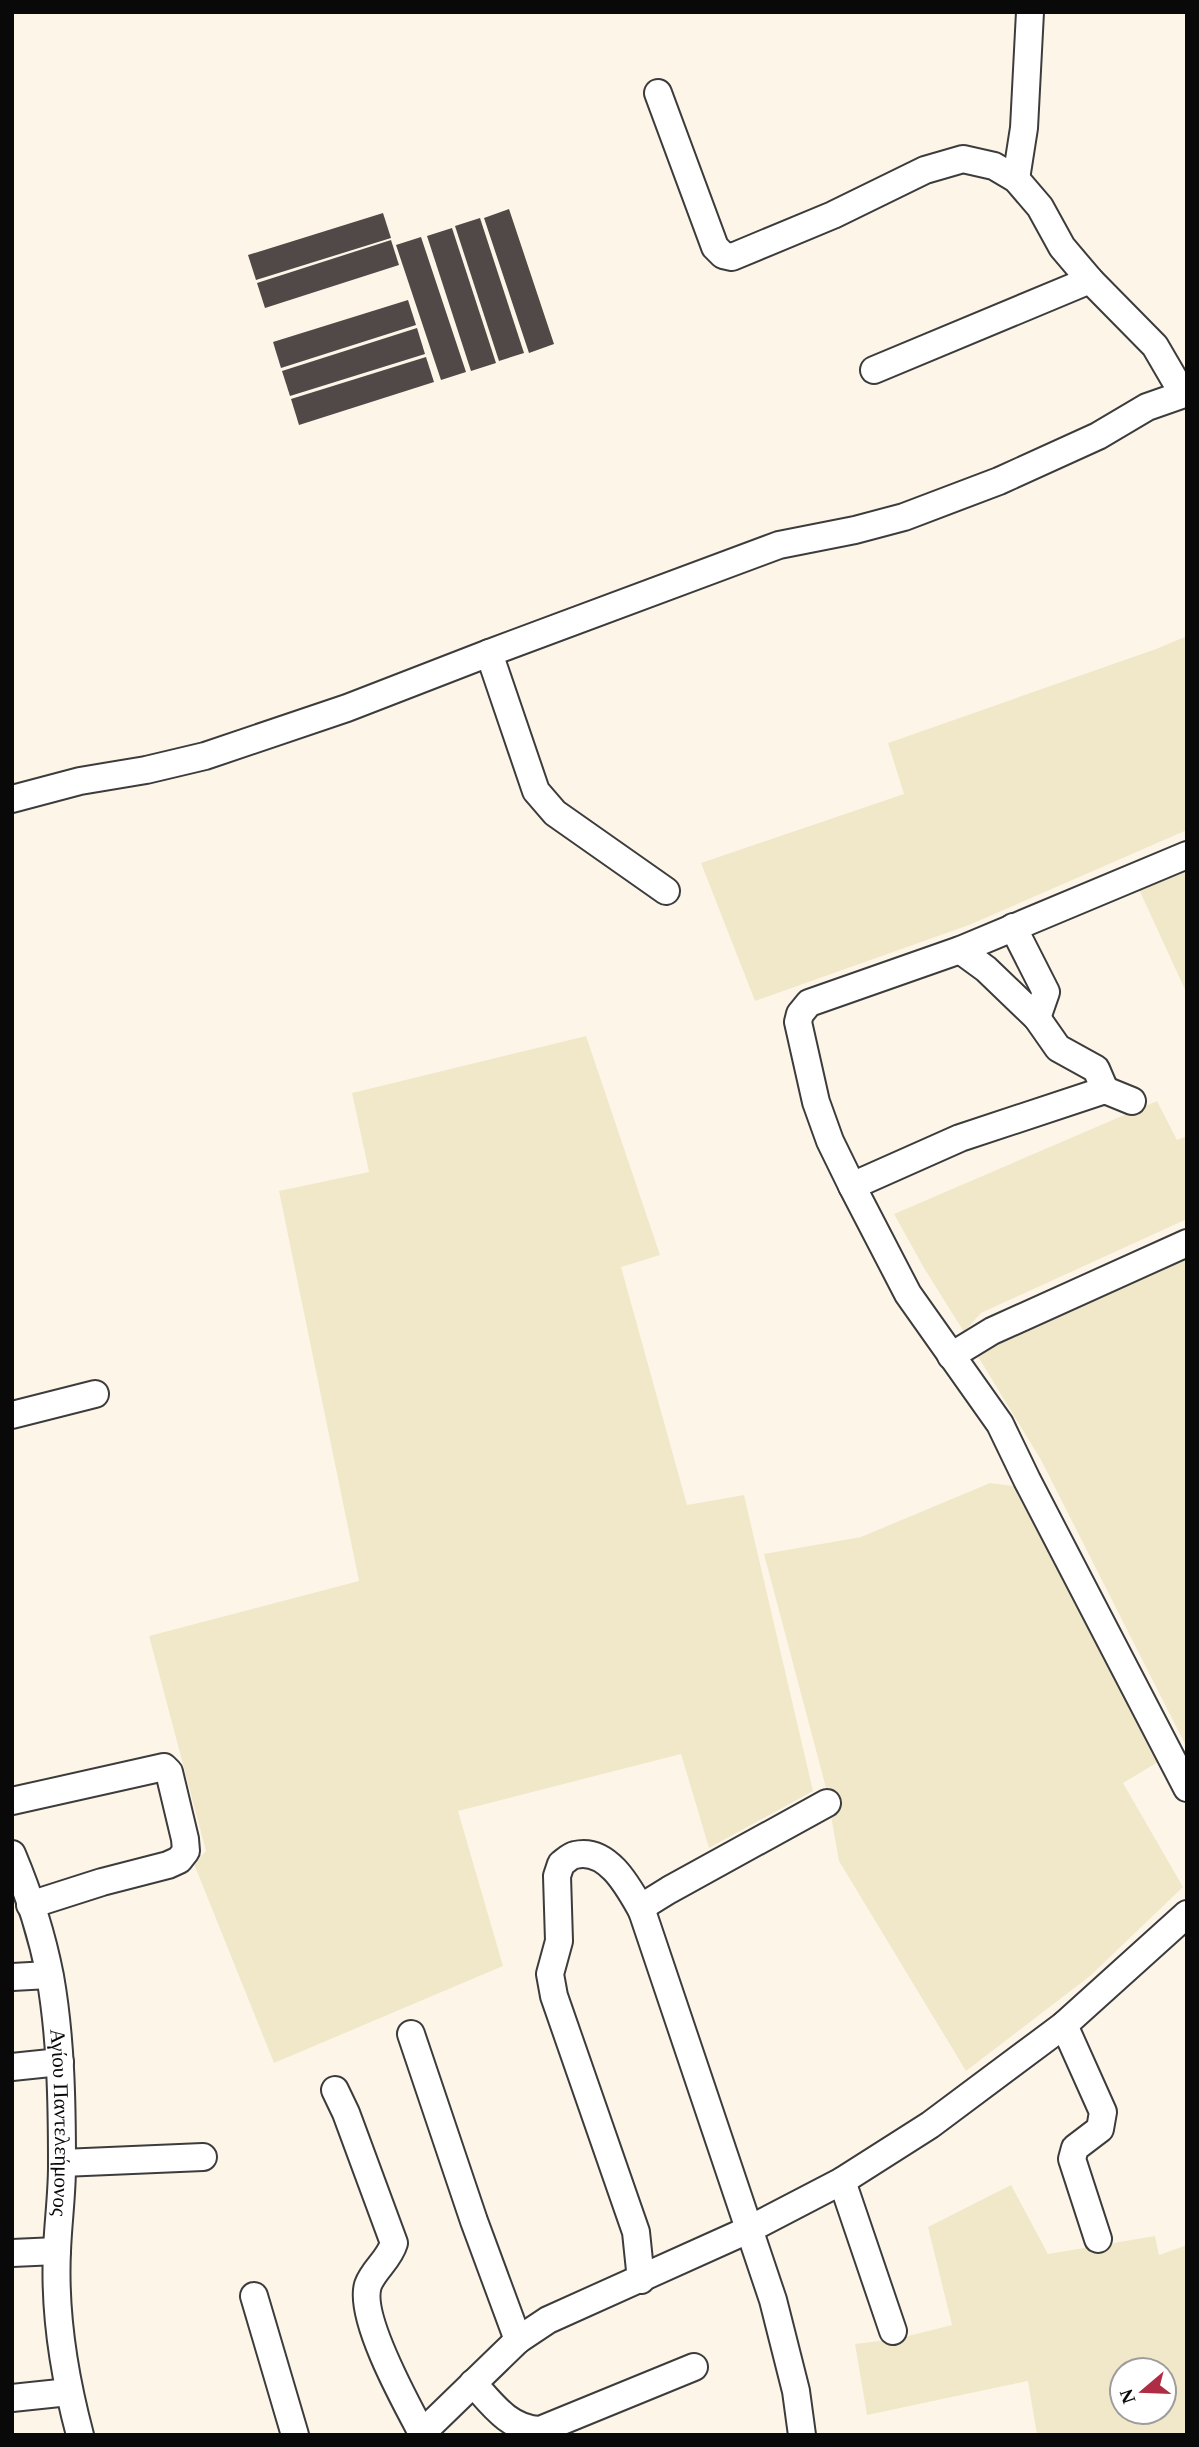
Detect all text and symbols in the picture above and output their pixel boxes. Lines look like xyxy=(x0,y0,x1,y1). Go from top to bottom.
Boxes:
street label: Αγίου Παντελεήμονος xyxy=(45,2028,74,2218)
north arrow xyxy=(1108,2356,1178,2426)
text: N xyxy=(1115,2386,1140,2406)

